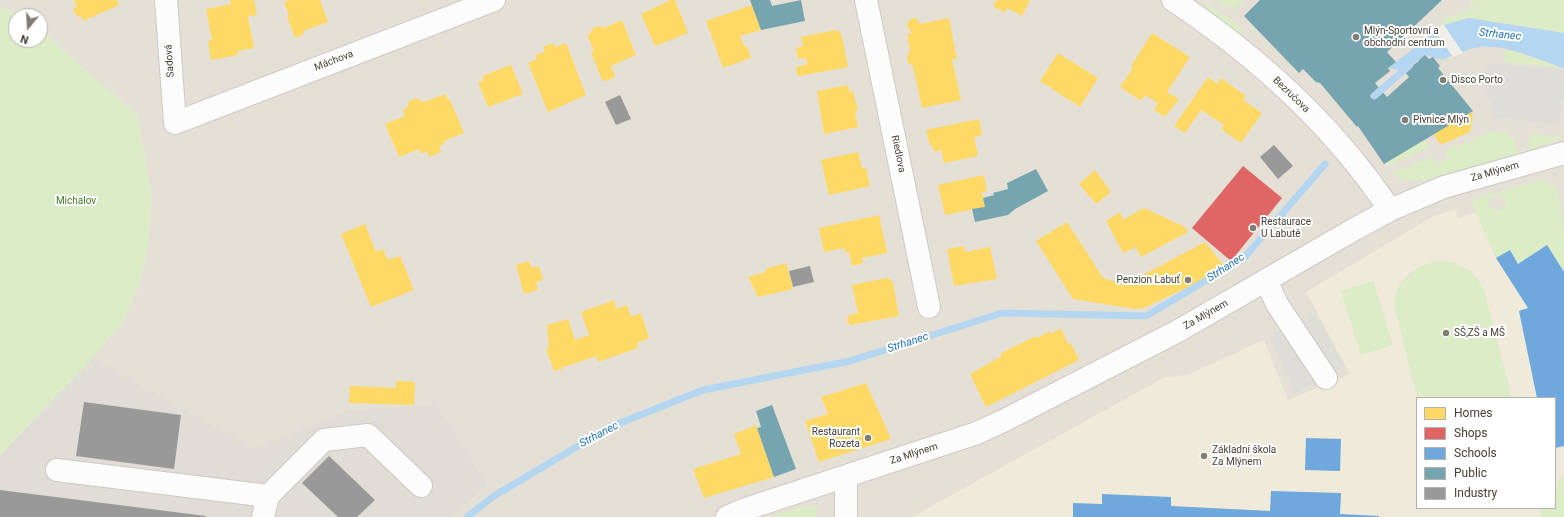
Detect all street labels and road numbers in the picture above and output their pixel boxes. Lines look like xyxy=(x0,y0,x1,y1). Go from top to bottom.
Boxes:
street label: Sadová xyxy=(163,44,177,78)
street label: Máchova xyxy=(313,48,355,74)
street label: Bezručova xyxy=(1270,75,1312,115)
street label: Riedlova xyxy=(888,134,908,174)
street label: Za Mlýnem xyxy=(1470,159,1520,185)
street label: Za Mlýnem xyxy=(1182,297,1230,333)
street label: Za Mlýnem xyxy=(889,441,939,467)

